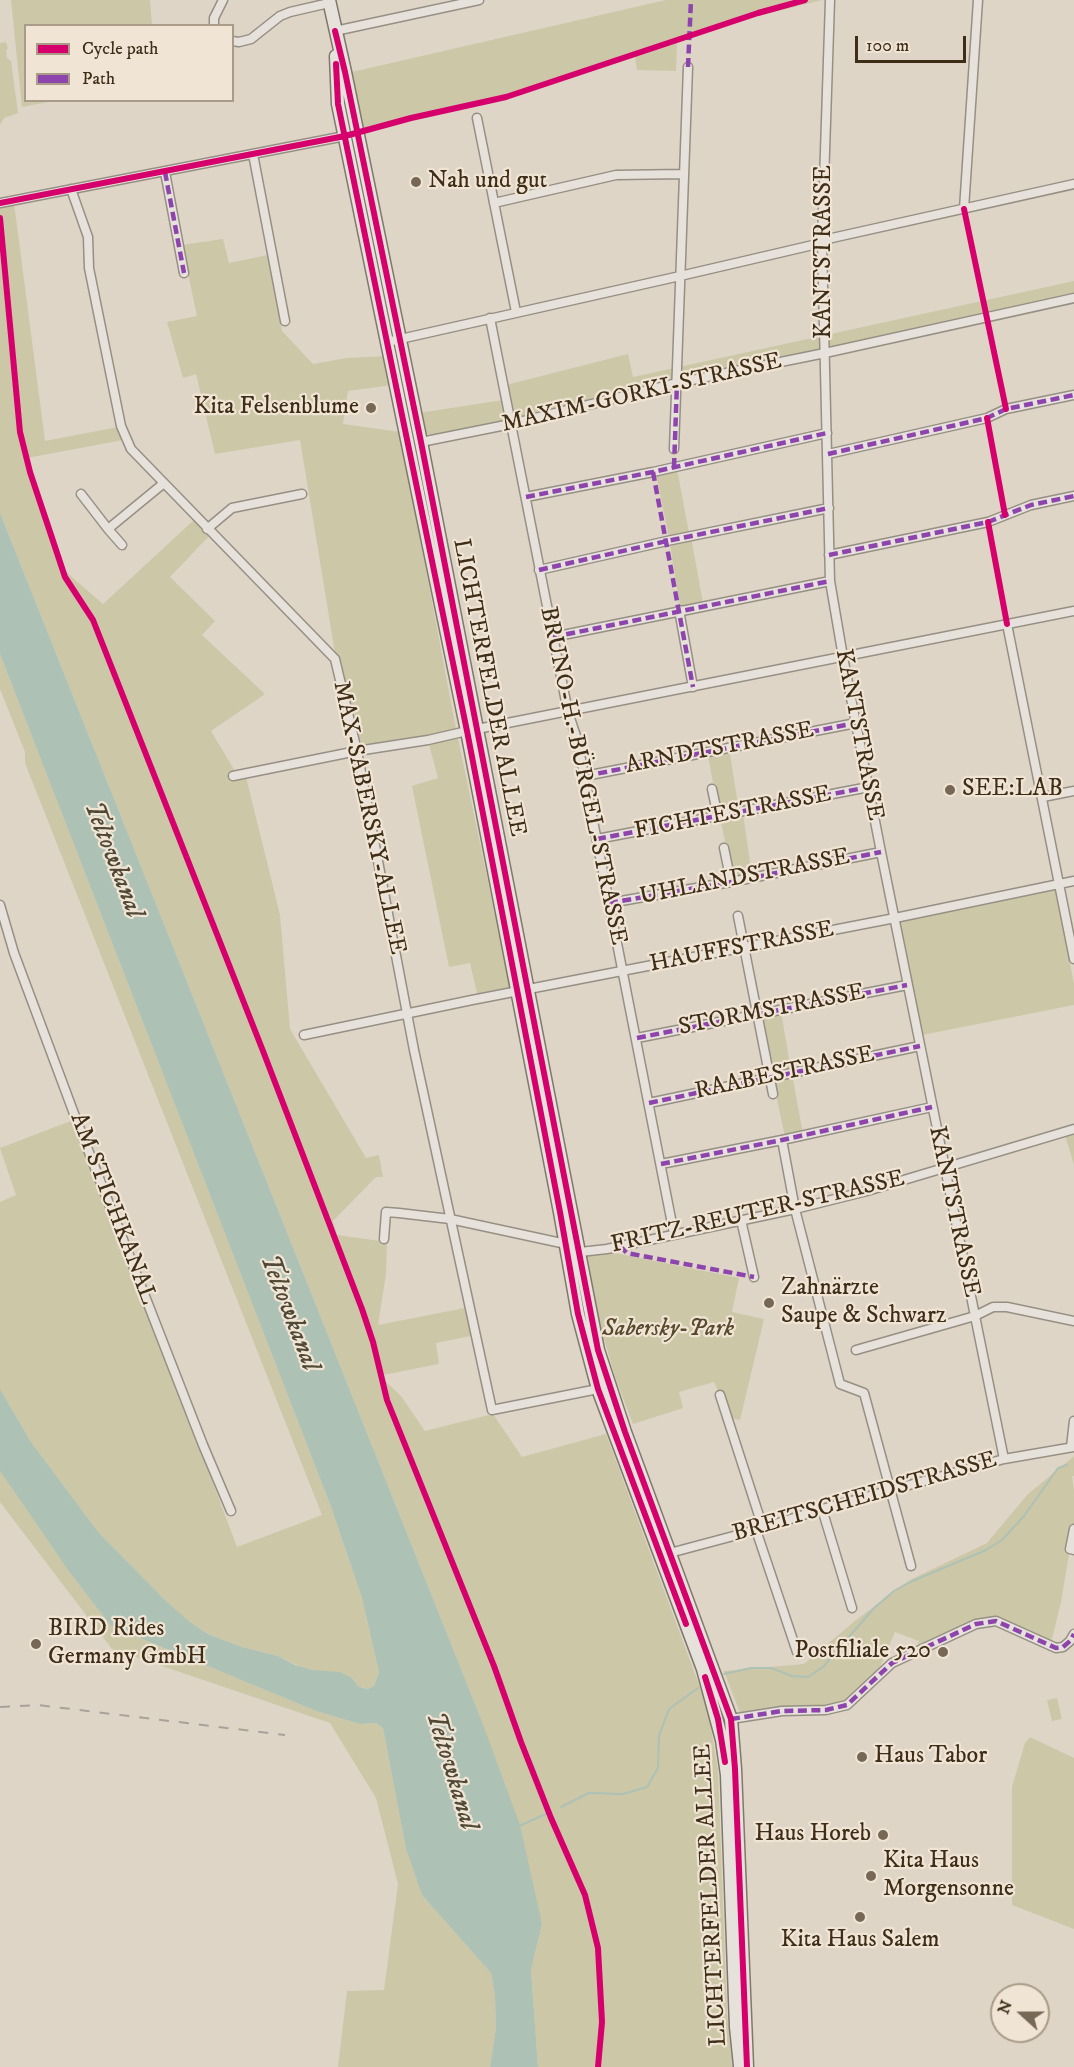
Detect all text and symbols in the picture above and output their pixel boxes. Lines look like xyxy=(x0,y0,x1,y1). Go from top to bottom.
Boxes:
legend xyxy=(24,24,234,102)
scale bar xyxy=(858,24,969,62)
text: 100 m xyxy=(866,35,909,57)
text: Cycle path xyxy=(82,38,159,60)
text: Path xyxy=(82,68,115,90)
street label: KANTSTRASSE xyxy=(811,165,839,339)
place label: Nah und gut xyxy=(428,168,547,196)
marker: Nah und gut xyxy=(409,175,423,189)
street label: MAXIM-GORKI-STRASSE xyxy=(499,348,785,440)
place label: Kita Felsenblume xyxy=(194,394,359,422)
marker: Kita Felsenblume xyxy=(364,401,378,415)
street label: LICHTERFELDER ALLEE xyxy=(445,537,531,839)
street label: BRUNO-H.-BÜRGEL-STRASSE xyxy=(532,604,632,948)
street label: KANTSTRASSE xyxy=(827,647,889,823)
street label: MAX-SABERSKY-ALLEE xyxy=(325,679,411,957)
street label: ARNDTSTRASSE xyxy=(623,717,817,781)
place label: SEE:LAB xyxy=(962,776,1063,804)
street label: FICHTESTRASSE xyxy=(632,781,834,847)
marker: SEE:LAB xyxy=(943,783,957,797)
water label: Teltowkanal xyxy=(76,797,148,923)
street label: UHLANDSTRASSE xyxy=(637,843,853,913)
street label: HAUFFSTRASSE xyxy=(647,916,837,980)
street label: STORMSTRASSE xyxy=(676,979,868,1043)
street label: RAABESTRASSE xyxy=(693,1041,877,1107)
street label: AM STICHKANAL xyxy=(62,1109,162,1309)
street label: KANTSTRASSE xyxy=(921,1124,985,1300)
street label: FRITZ-REUTER-STRASSE xyxy=(608,1165,908,1261)
water label: Teltowkanal xyxy=(252,1250,324,1376)
place label: Zahnärzte Saupe & Schwarz xyxy=(781,1275,946,1331)
marker: Zahnärzte Saupe & Schwarz xyxy=(762,1296,776,1310)
park label: Sabersky-Park xyxy=(602,1316,734,1344)
street label: BREITSCHEIDSTRASSE xyxy=(729,1446,1001,1550)
place label: BIRD Rides Germany GmbH xyxy=(48,1616,207,1672)
marker: BIRD Rides Germany GmbH xyxy=(29,1637,43,1651)
place label: Postfiliale 520 xyxy=(794,1638,931,1666)
marker: Postfiliale 520 xyxy=(936,1645,950,1659)
water label: Teltowkanal xyxy=(417,1708,483,1834)
street label: LICHTERFELDER ALLEE xyxy=(690,1743,734,2047)
place label: Haus Tabor xyxy=(874,1743,987,1771)
marker: Haus Tabor xyxy=(855,1750,869,1764)
place label: Haus Horeb xyxy=(754,1821,871,1849)
marker: Haus Horeb xyxy=(876,1828,890,1842)
place label: Kita Haus Morgensonne xyxy=(883,1848,1014,1904)
marker: Kita Haus Morgensonne xyxy=(864,1869,878,1883)
marker: Kita Haus Salem xyxy=(853,1910,867,1924)
place label: Kita Haus Salem xyxy=(781,1927,939,1955)
north arrow xyxy=(990,1983,1050,2043)
text: N xyxy=(993,1998,1017,2017)

